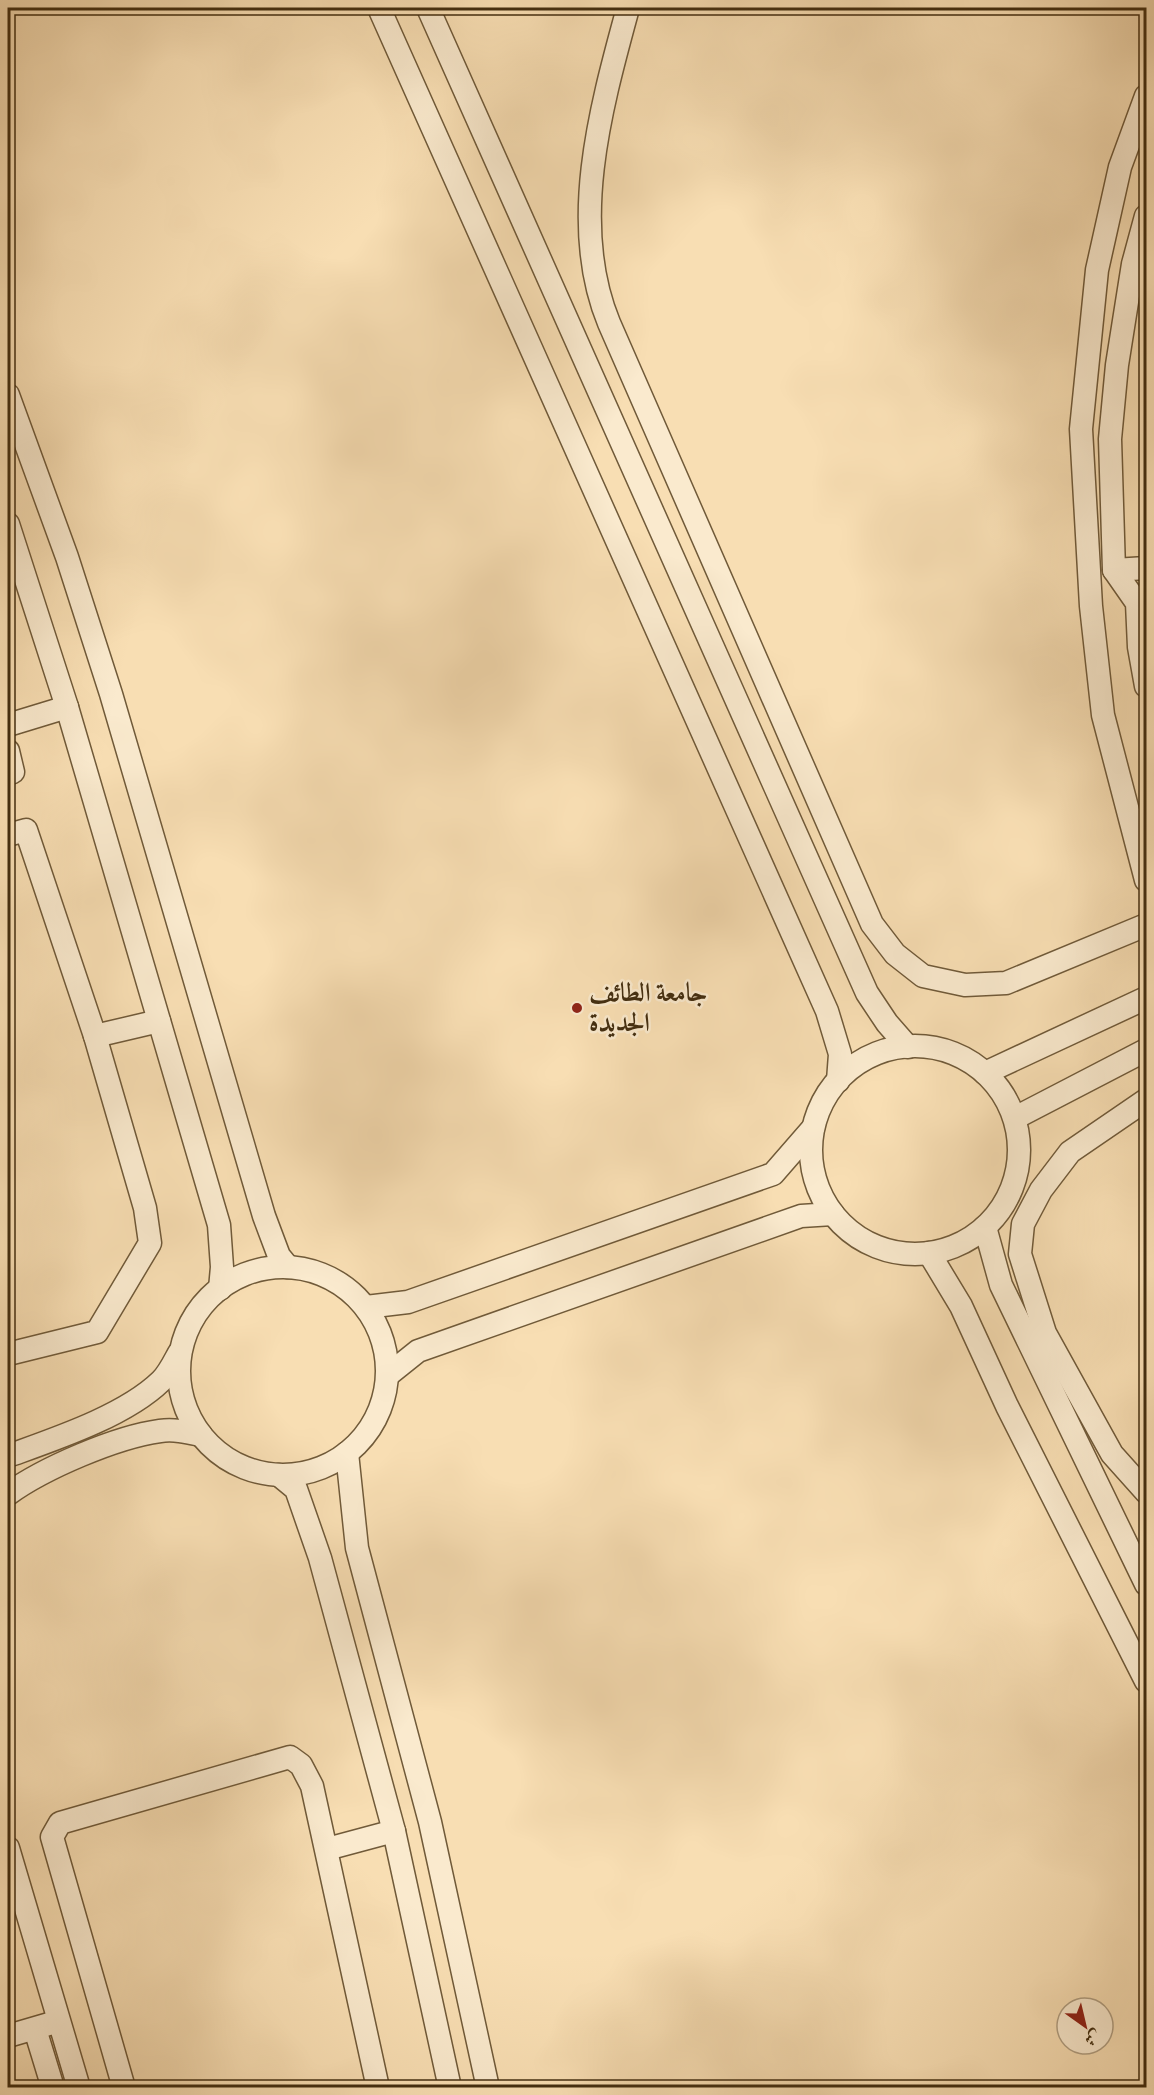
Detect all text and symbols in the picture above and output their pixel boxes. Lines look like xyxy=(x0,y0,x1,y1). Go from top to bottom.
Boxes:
place label: جامعة الطائف الجديدة xyxy=(589,977,707,1040)
marker: جامعة الطائف الجديدة xyxy=(570,1001,584,1015)
north arrow xyxy=(1055,1996,1115,2056)
text: ش xyxy=(1081,2025,1105,2050)

